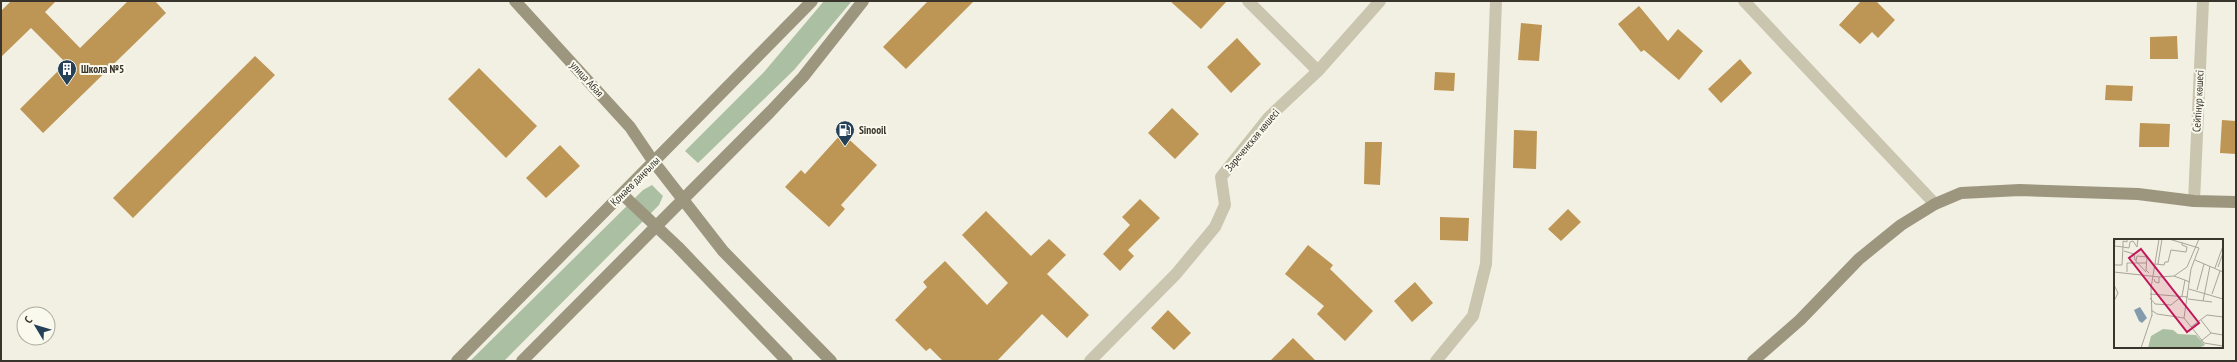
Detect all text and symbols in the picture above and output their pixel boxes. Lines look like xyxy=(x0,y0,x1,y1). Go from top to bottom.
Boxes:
building icon: Школа №5 xyxy=(56,58,78,86)
street label: улица Абая xyxy=(567,58,607,100)
place label: Школа №5 xyxy=(81,62,124,76)
street label: Сейтінұр көшесі xyxy=(2189,69,2207,133)
street label: Зареченская көшесі xyxy=(1222,106,1282,174)
fuel station icon: Sinooil xyxy=(834,119,856,147)
place label: Sinooil xyxy=(859,123,887,137)
street label: Қонаев даңғылы xyxy=(607,153,663,209)
inset map xyxy=(2114,239,2223,348)
north arrow xyxy=(16,306,56,346)
text: С xyxy=(21,314,35,326)

